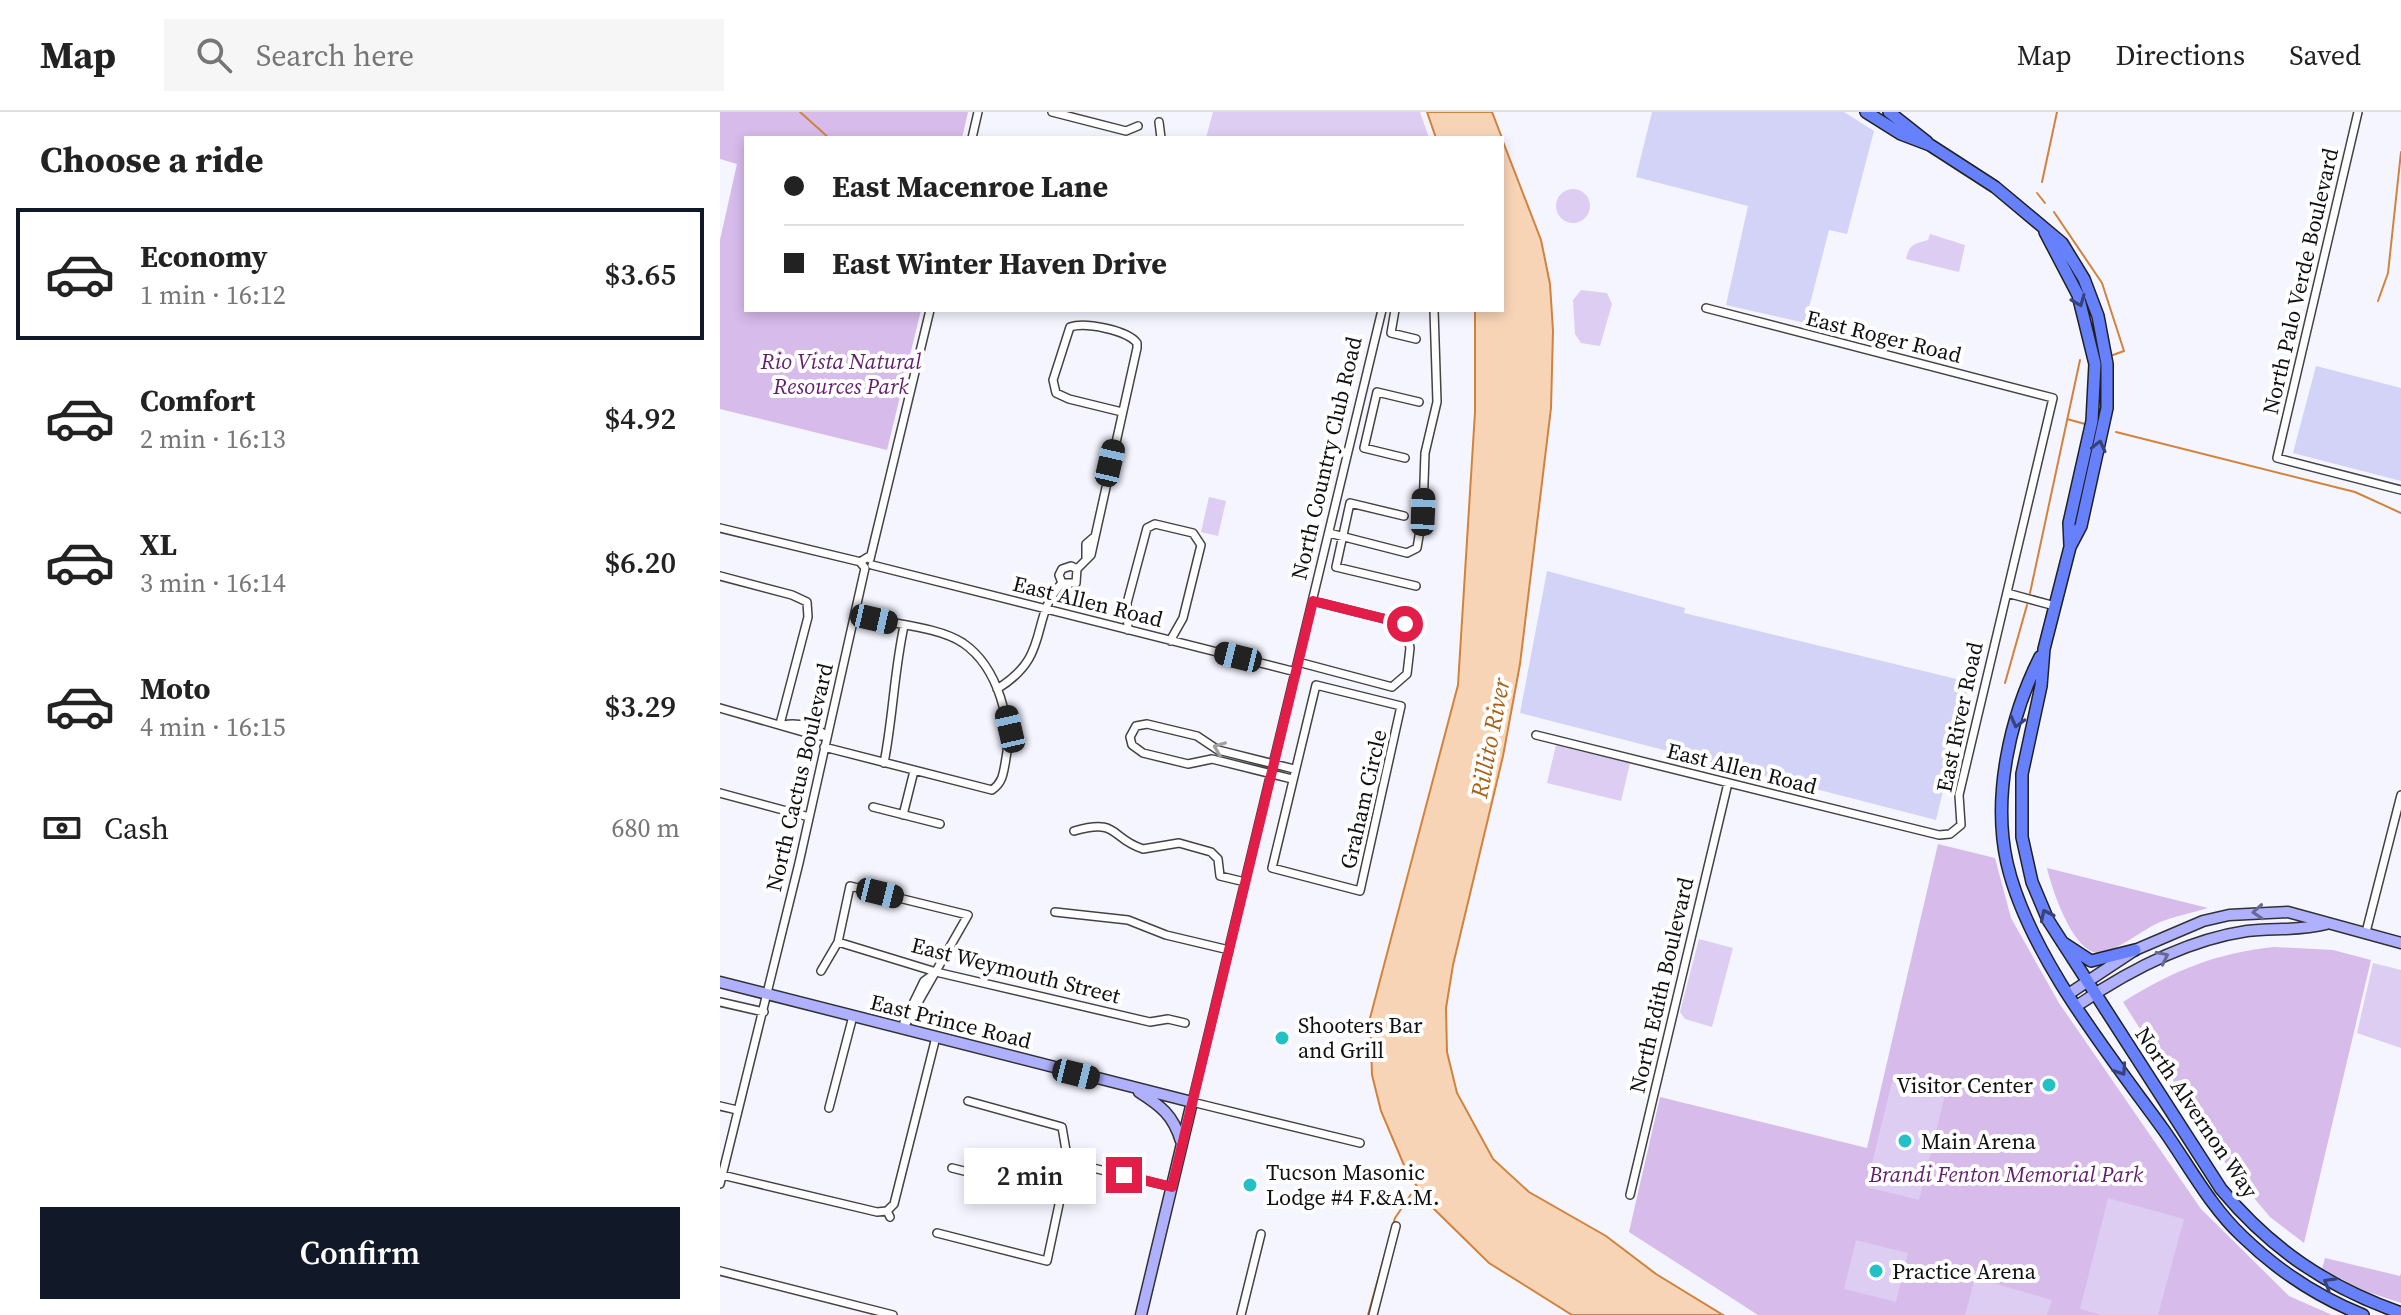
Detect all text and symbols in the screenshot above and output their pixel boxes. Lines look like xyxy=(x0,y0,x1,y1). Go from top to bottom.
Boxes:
search box xyxy=(164,19,724,91)
text: Map xyxy=(40,29,116,81)
icon: search xyxy=(192,33,236,77)
text: Search here xyxy=(256,35,414,76)
text: Map xyxy=(2017,36,2072,74)
text: Directions xyxy=(2116,36,2245,74)
text: Saved xyxy=(2289,36,2361,74)
text: Choose a ride xyxy=(40,135,263,184)
street label: North Palo Verde Boulevard xyxy=(2255,144,2345,417)
text: East Macenroe Lane xyxy=(832,166,1108,207)
text: Economy xyxy=(140,236,268,277)
icon: car xyxy=(44,238,116,310)
text: East Winter Haven Drive xyxy=(832,243,1167,284)
text: $3.65 xyxy=(605,254,676,295)
text: 1 min · 16:12 xyxy=(140,277,286,313)
one-way arrow xyxy=(2069,293,2086,307)
street label: East Roger Road xyxy=(1803,302,1965,370)
street label: North Country Club Road xyxy=(1283,333,1369,583)
park label: Rio Vista Natural Resources Park xyxy=(760,346,922,401)
text: Comfort xyxy=(140,380,255,421)
icon: car xyxy=(44,382,116,454)
text: $4.92 xyxy=(605,398,676,439)
text: 2 min · 16:13 xyxy=(140,421,286,457)
car xyxy=(1093,437,1127,489)
one-way arrow xyxy=(2090,439,2107,453)
car xyxy=(1410,488,1436,536)
text: XL xyxy=(140,524,177,565)
icon: car xyxy=(44,526,116,598)
text: $6.20 xyxy=(605,542,676,583)
text: 3 min · 16:14 xyxy=(140,565,286,601)
street label: East Allen Road xyxy=(1010,568,1167,634)
car xyxy=(848,602,900,636)
route start xyxy=(1387,606,1423,642)
street label: East River Road xyxy=(1928,639,1990,795)
car xyxy=(1212,640,1264,674)
street label: North Cactus Boulevard xyxy=(758,660,840,894)
text: Moto xyxy=(140,668,211,709)
icon: car xyxy=(44,670,116,742)
water label: Rillito River xyxy=(1462,674,1518,802)
text: $3.29 xyxy=(605,686,676,727)
car xyxy=(993,703,1027,755)
text: 4 min · 16:15 xyxy=(140,709,286,745)
one-way arrow xyxy=(2010,714,2027,728)
street label: Graham Circle xyxy=(1332,726,1394,872)
street label: East Allen Road xyxy=(1664,735,1821,801)
one-way arrow xyxy=(1213,741,1227,758)
icon: cash xyxy=(40,806,84,850)
text: Cash xyxy=(104,808,169,849)
text: 680 m xyxy=(612,810,680,846)
street label: North Edith Boulevard xyxy=(1622,874,1701,1096)
car xyxy=(854,876,906,910)
one-way arrow xyxy=(2251,903,2264,920)
one-way arrow xyxy=(2040,909,2056,923)
street label: East Weymouth Street xyxy=(908,930,1124,1011)
one-way arrow xyxy=(2155,952,2170,967)
street label: East Prince Road xyxy=(867,986,1035,1056)
place label: Shooters Bar and Grill xyxy=(1298,1010,1423,1065)
street label: North Alvernon Way xyxy=(2129,1021,2266,1204)
marker: Shooters Bar and Grill xyxy=(1273,1029,1291,1047)
car xyxy=(1050,1057,1102,1091)
one-way arrow xyxy=(2111,1062,2126,1076)
place label: Visitor Center xyxy=(1897,1070,2034,1100)
marker: Visitor Center xyxy=(2040,1076,2058,1094)
place label: Main Arena xyxy=(1921,1126,2037,1156)
marker: Main Arena xyxy=(1896,1132,1914,1150)
callout: 2 min xyxy=(964,1147,1096,1203)
route end xyxy=(1106,1157,1142,1193)
place label: Tucson Masonic Lodge #4 F.&A.M. xyxy=(1266,1157,1440,1212)
text: 2 min xyxy=(997,1158,1063,1194)
park label: Brandi Fenton Memorial Park xyxy=(1868,1159,2144,1189)
marker: Tucson Masonic Lodge #4 F.&A.M. xyxy=(1241,1176,1259,1194)
button: Confirm xyxy=(40,1207,680,1299)
place label: Practice Arena xyxy=(1892,1256,2037,1286)
marker: Practice Arena xyxy=(1867,1262,1885,1280)
one-way arrow xyxy=(2323,1277,2338,1293)

